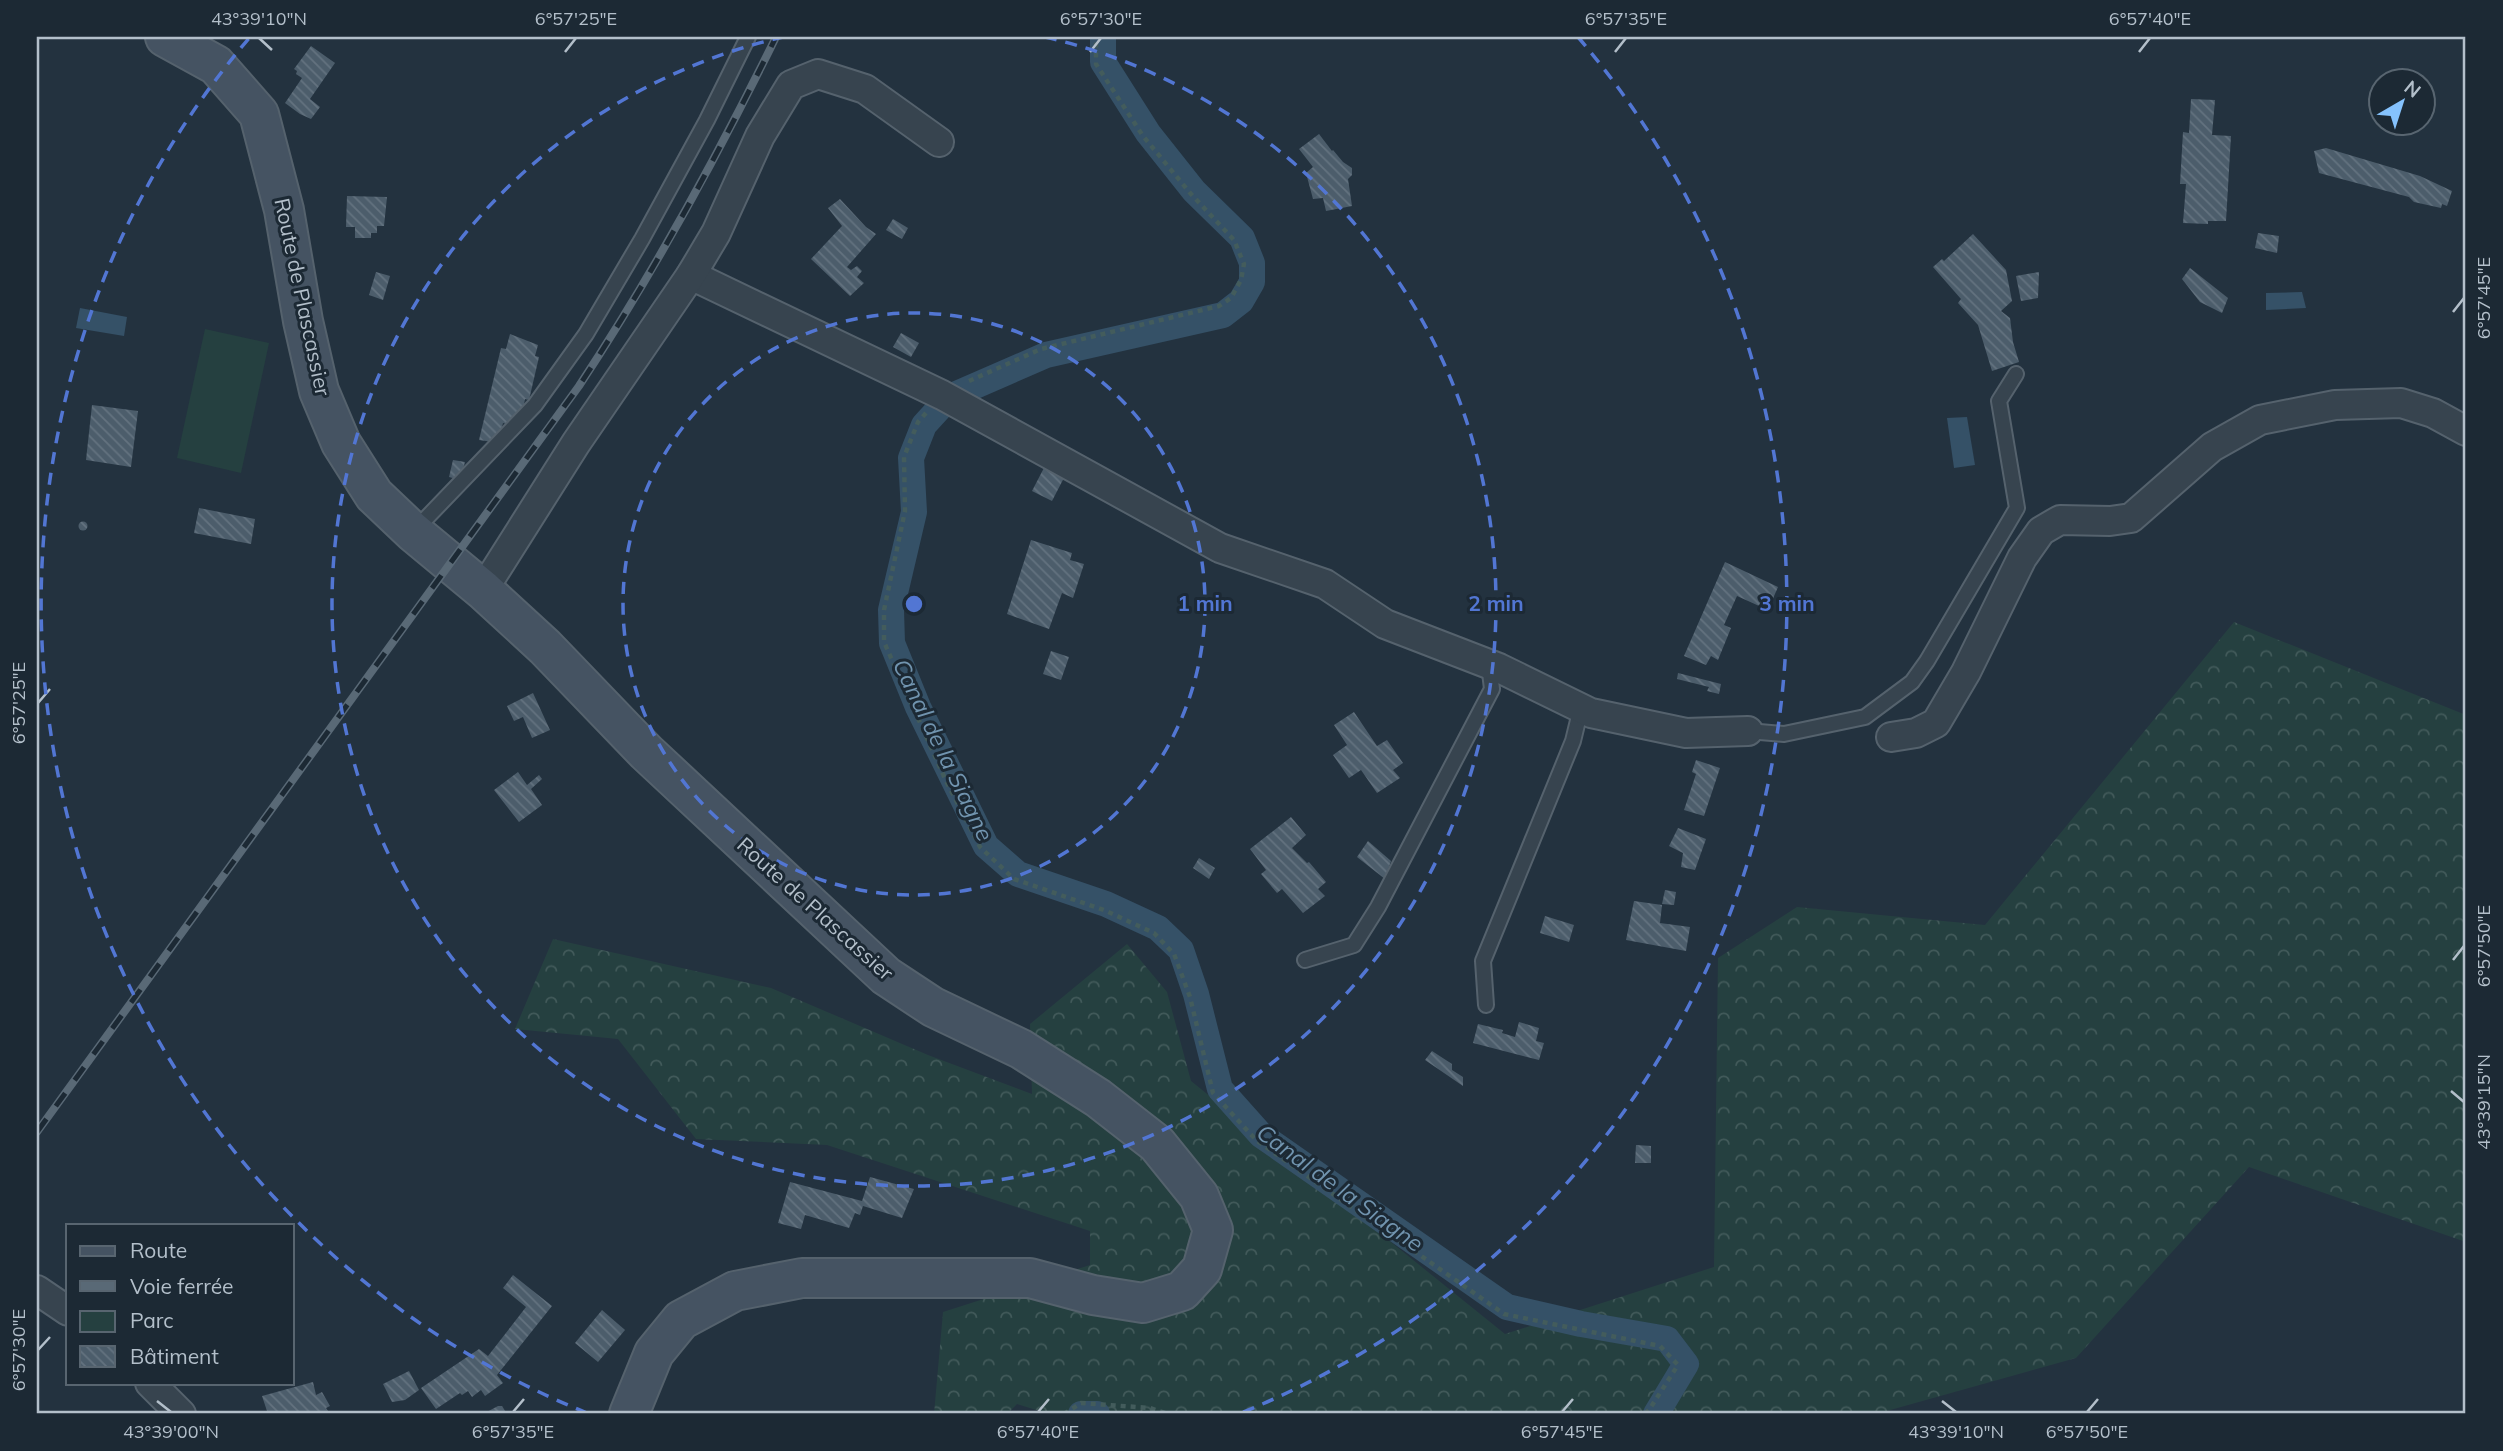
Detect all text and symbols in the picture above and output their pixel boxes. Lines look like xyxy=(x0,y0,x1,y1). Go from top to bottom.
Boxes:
text: 43°39'10"N xyxy=(211,7,307,30)
text: 6°57'25"E xyxy=(535,7,617,30)
text: 6°57'30"E xyxy=(1060,7,1142,30)
text: 6°57'35"E xyxy=(1585,7,1667,30)
text: 6°57'40"E xyxy=(2109,7,2191,30)
north arrow xyxy=(2366,66,2436,136)
text: N xyxy=(2400,75,2426,103)
street label: Route de Plascassier xyxy=(269,196,337,398)
text: 6°57'45"E xyxy=(2472,257,2495,339)
text: 1 min xyxy=(1177,590,1233,616)
text: 2 min xyxy=(1468,590,1524,616)
text: 3 min xyxy=(1759,590,1815,616)
centre of rings xyxy=(902,592,926,616)
water label: Canal de la Siagne xyxy=(887,654,1000,846)
text: 6°57'25"E xyxy=(7,662,30,744)
street label: Route de Plascassier xyxy=(732,831,900,986)
text: 6°57'50"E xyxy=(2472,905,2495,987)
text: 43°39'15"N xyxy=(2472,1054,2495,1150)
water label: Canal de la Siagne xyxy=(1251,1117,1429,1258)
legend xyxy=(66,1224,294,1384)
text: Route xyxy=(130,1237,187,1263)
text: Voie ferrée xyxy=(130,1273,234,1299)
text: Parc xyxy=(130,1307,174,1333)
text: 6°57'30"E xyxy=(7,1309,30,1391)
text: Bâtiment xyxy=(130,1343,219,1369)
text: 43°39'00"N xyxy=(123,1420,219,1443)
text: 6°57'35"E xyxy=(472,1420,554,1443)
text: 6°57'40"E xyxy=(997,1420,1079,1443)
text: 6°57'45"E xyxy=(1521,1420,1603,1443)
text: 43°39'10"N xyxy=(1908,1420,2004,1443)
text: 6°57'50"E xyxy=(2046,1420,2128,1443)

